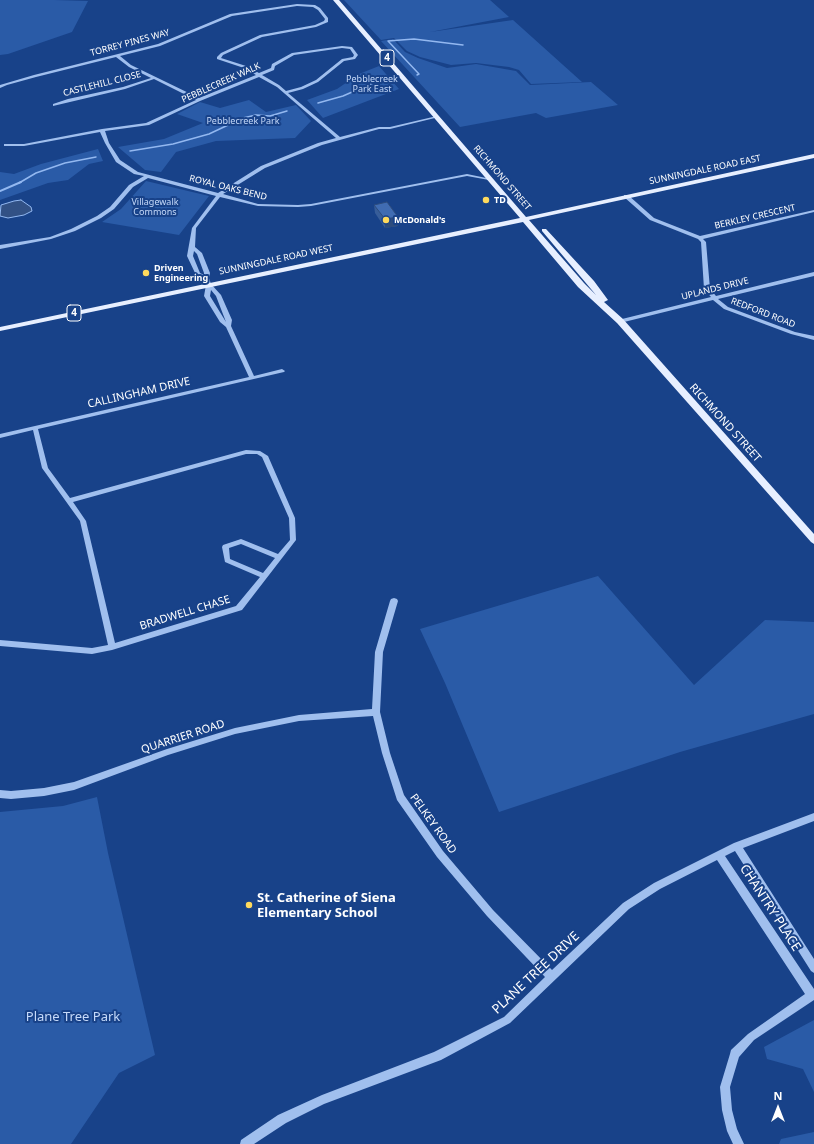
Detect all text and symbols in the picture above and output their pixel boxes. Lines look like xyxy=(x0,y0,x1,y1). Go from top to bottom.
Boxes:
street label: TORREY PINES WAY xyxy=(89,27,171,59)
road number: 4 xyxy=(380,50,394,66)
street label: PEBBLECREEK WALK xyxy=(180,61,262,105)
street label: CASTLEHILL CLOSE xyxy=(62,69,142,99)
park label: Pebblecreek Park East xyxy=(346,74,398,95)
park label: Pebblecreek Park xyxy=(206,116,280,126)
street label: RICHMOND STREET xyxy=(471,143,533,213)
street label: SUNNINGDALE ROAD EAST xyxy=(648,153,762,187)
street label: ROYAL OAKS BEND xyxy=(188,173,268,203)
marker: TD xyxy=(481,195,491,205)
place label: TD xyxy=(494,195,506,205)
park label: Villagewalk Commons xyxy=(131,197,179,218)
street label: BERKLEY CRESCENT xyxy=(713,202,797,232)
marker: McDonald's xyxy=(381,215,391,225)
place label: McDonald's xyxy=(394,215,446,225)
street label: SUNNINGDALE ROAD WEST xyxy=(218,243,334,277)
place label: Driven Engineering xyxy=(154,263,208,284)
marker: Driven Engineering xyxy=(141,268,151,278)
street label: UPLANDS DRIVE xyxy=(680,275,750,303)
street label: REDFORD ROAD xyxy=(729,296,797,330)
road number: 4 xyxy=(67,305,81,321)
street label: CALLINGHAM DRIVE xyxy=(86,375,192,411)
street label: RICHMOND STREET xyxy=(686,381,764,465)
street label: BRADWELL CHASE xyxy=(138,593,232,633)
street label: QUARRIER ROAD xyxy=(140,717,226,757)
street label: PELKEY ROAD xyxy=(407,791,459,857)
street label: CHANTRY PLACE xyxy=(736,862,804,954)
place label: St. Catherine of Siena Elementary School xyxy=(257,890,396,921)
marker: St. Catherine of Siena Elementary School xyxy=(244,900,254,910)
street label: PLANE TREE DRIVE xyxy=(489,929,583,1017)
park label: Plane Tree Park xyxy=(26,1009,120,1025)
north arrow xyxy=(758,1088,798,1128)
text: N xyxy=(774,1088,782,1103)

